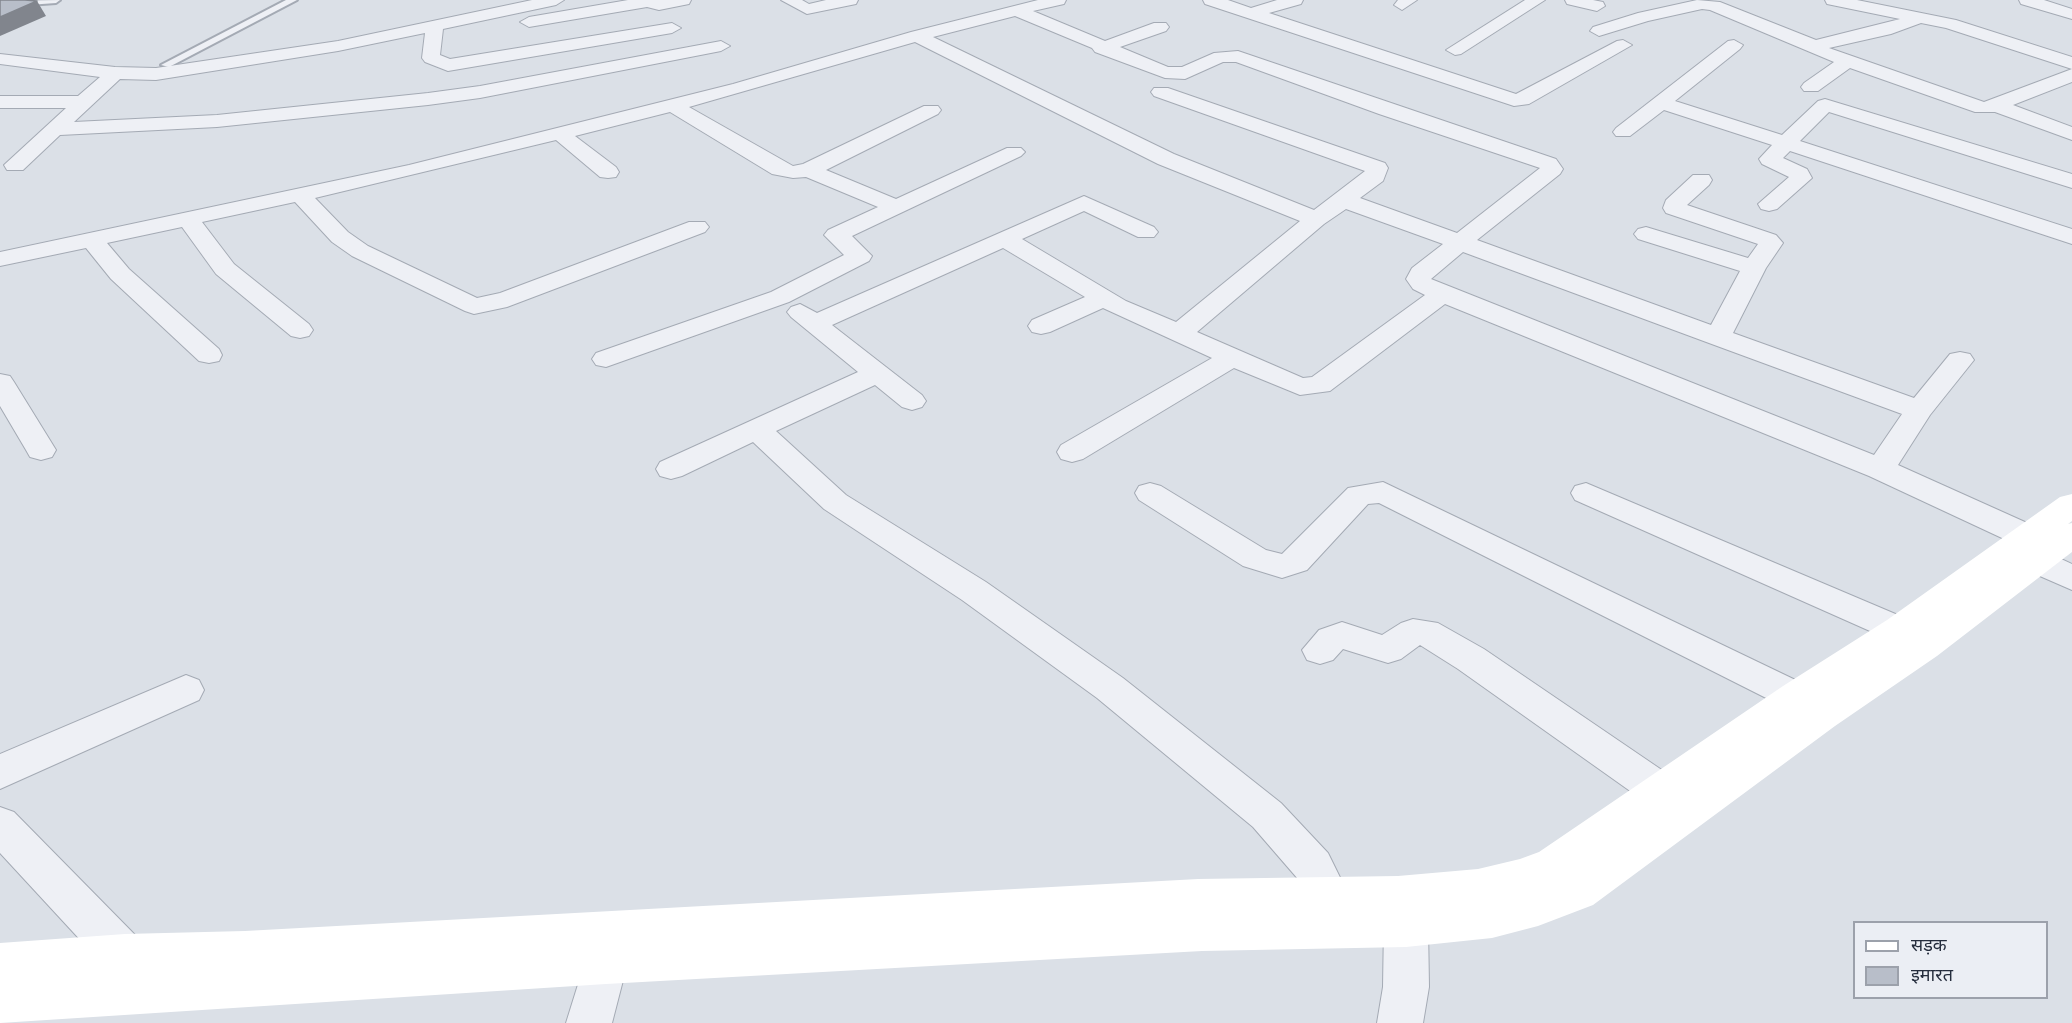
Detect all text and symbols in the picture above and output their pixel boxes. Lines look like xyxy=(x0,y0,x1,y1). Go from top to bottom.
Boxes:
legend xyxy=(1853,921,2048,999)
text: सड़क xyxy=(1911,934,1947,956)
text: इमारत xyxy=(1911,964,1953,986)

